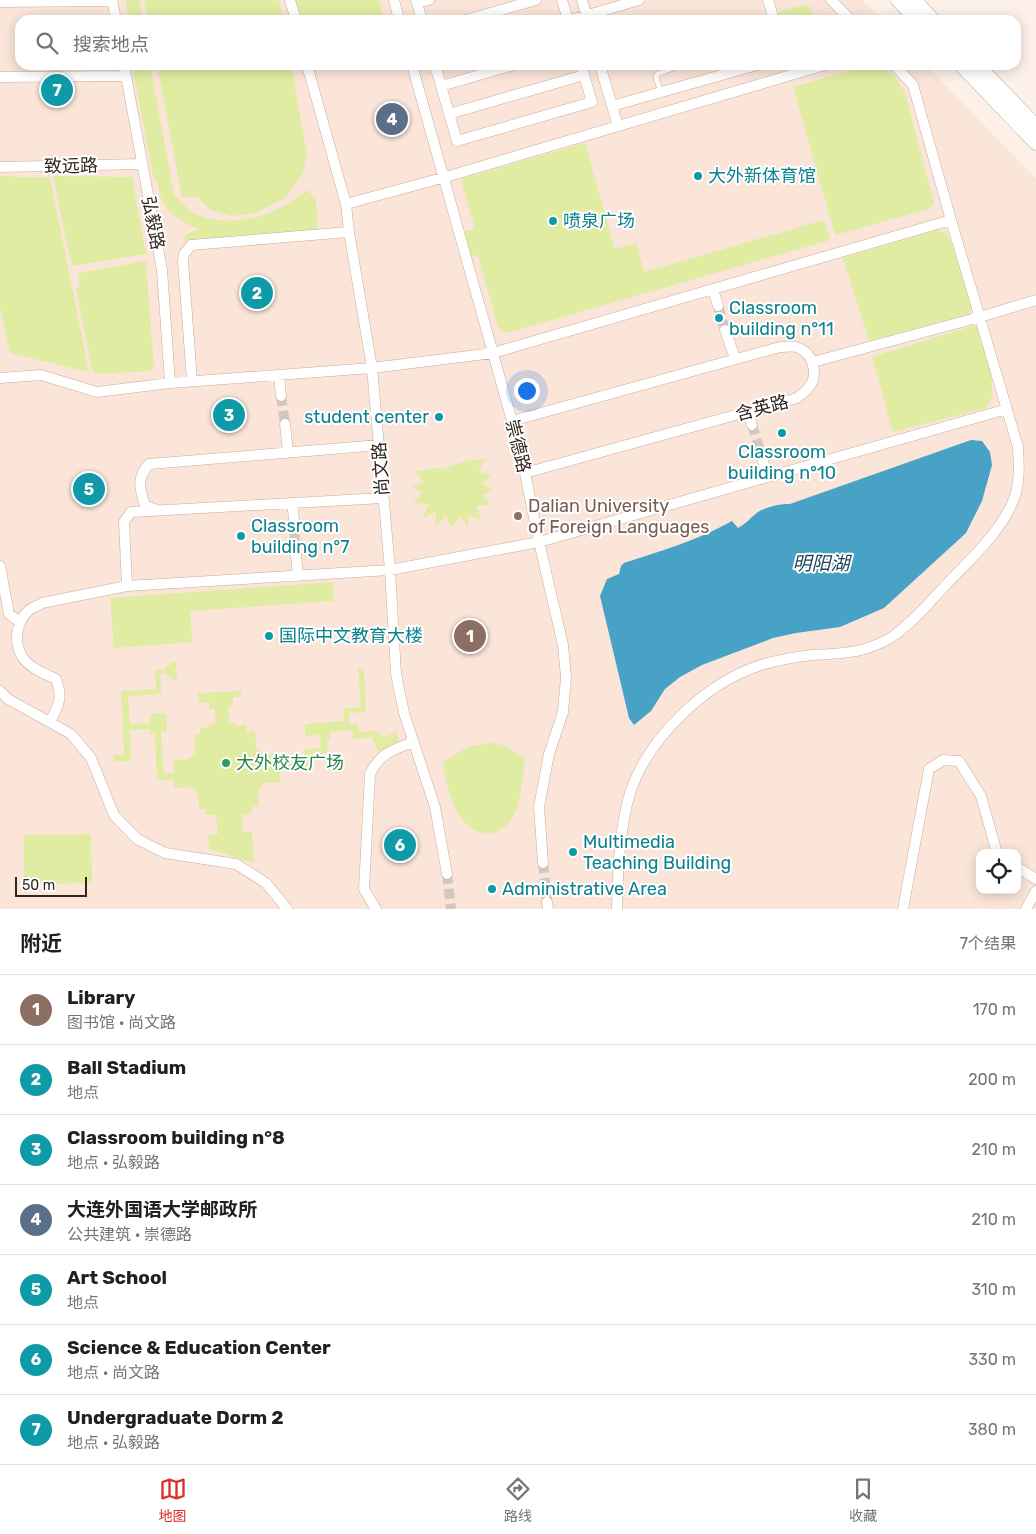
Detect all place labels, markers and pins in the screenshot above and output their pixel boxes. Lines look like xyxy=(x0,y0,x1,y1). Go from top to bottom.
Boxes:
pin: 7 xyxy=(41,71,73,109)
pin: 4 xyxy=(376,100,408,138)
place label: 大外新体育馆 xyxy=(708,165,816,187)
marker: 大外新体育馆 xyxy=(692,170,704,182)
place label: 喷泉广场 xyxy=(563,210,635,232)
marker: 喷泉广场 xyxy=(547,215,559,227)
pin: 2 xyxy=(241,274,273,312)
place label: Classroom building n°11 xyxy=(729,297,834,340)
marker: Classroom building n°11 xyxy=(713,312,725,324)
pin: 3 xyxy=(213,396,245,434)
place label: student center xyxy=(304,406,429,428)
marker: student center xyxy=(433,411,445,423)
marker: Classroom building n°10 xyxy=(776,427,788,439)
place label: Classroom building n°10 xyxy=(728,441,836,484)
pin: 5 xyxy=(73,470,105,508)
place label: Dalian University of Foreign Languages xyxy=(528,495,709,538)
marker: Dalian University of Foreign Languages xyxy=(512,510,524,522)
place label: Classroom building n°7 xyxy=(251,515,350,558)
marker: Classroom building n°7 xyxy=(235,530,247,542)
pin: 1 xyxy=(454,617,486,655)
place label: 国际中文教育大楼 xyxy=(279,625,423,647)
marker: 国际中文教育大楼 xyxy=(263,630,275,642)
place label: 大外校友广场 xyxy=(236,752,344,774)
marker: 大外校友广场 xyxy=(220,757,232,769)
pin: 6 xyxy=(384,826,416,864)
place label: Multimedia Teaching Building xyxy=(583,831,731,874)
marker: Multimedia Teaching Building xyxy=(567,846,579,858)
place label: Administrative Area xyxy=(502,878,667,900)
marker: Administrative Area xyxy=(486,883,498,895)

